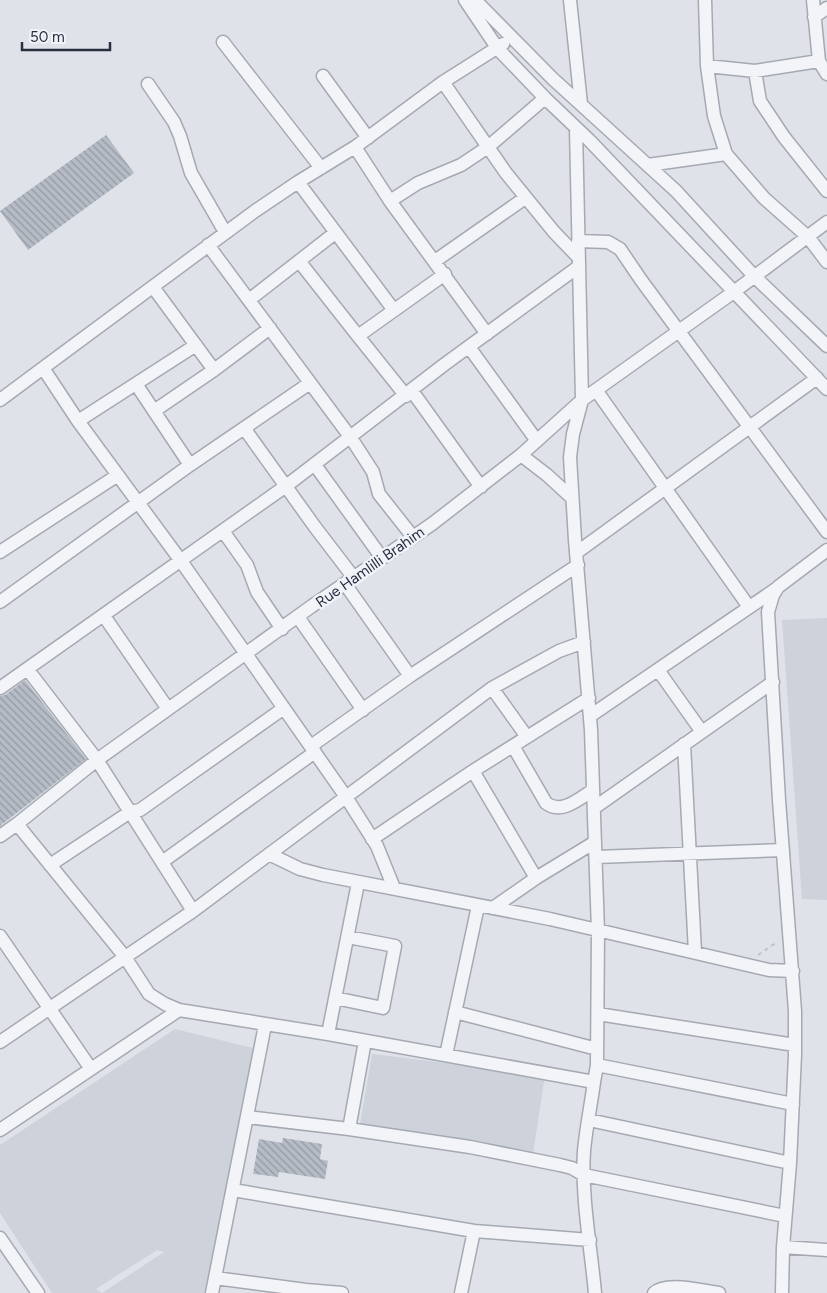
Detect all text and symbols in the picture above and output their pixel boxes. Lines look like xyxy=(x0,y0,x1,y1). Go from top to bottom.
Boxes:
scale bar xyxy=(22,20,110,52)
text: 50 m xyxy=(30,28,65,46)
street label: Rue Hamlilli Brahim xyxy=(312,523,428,611)

